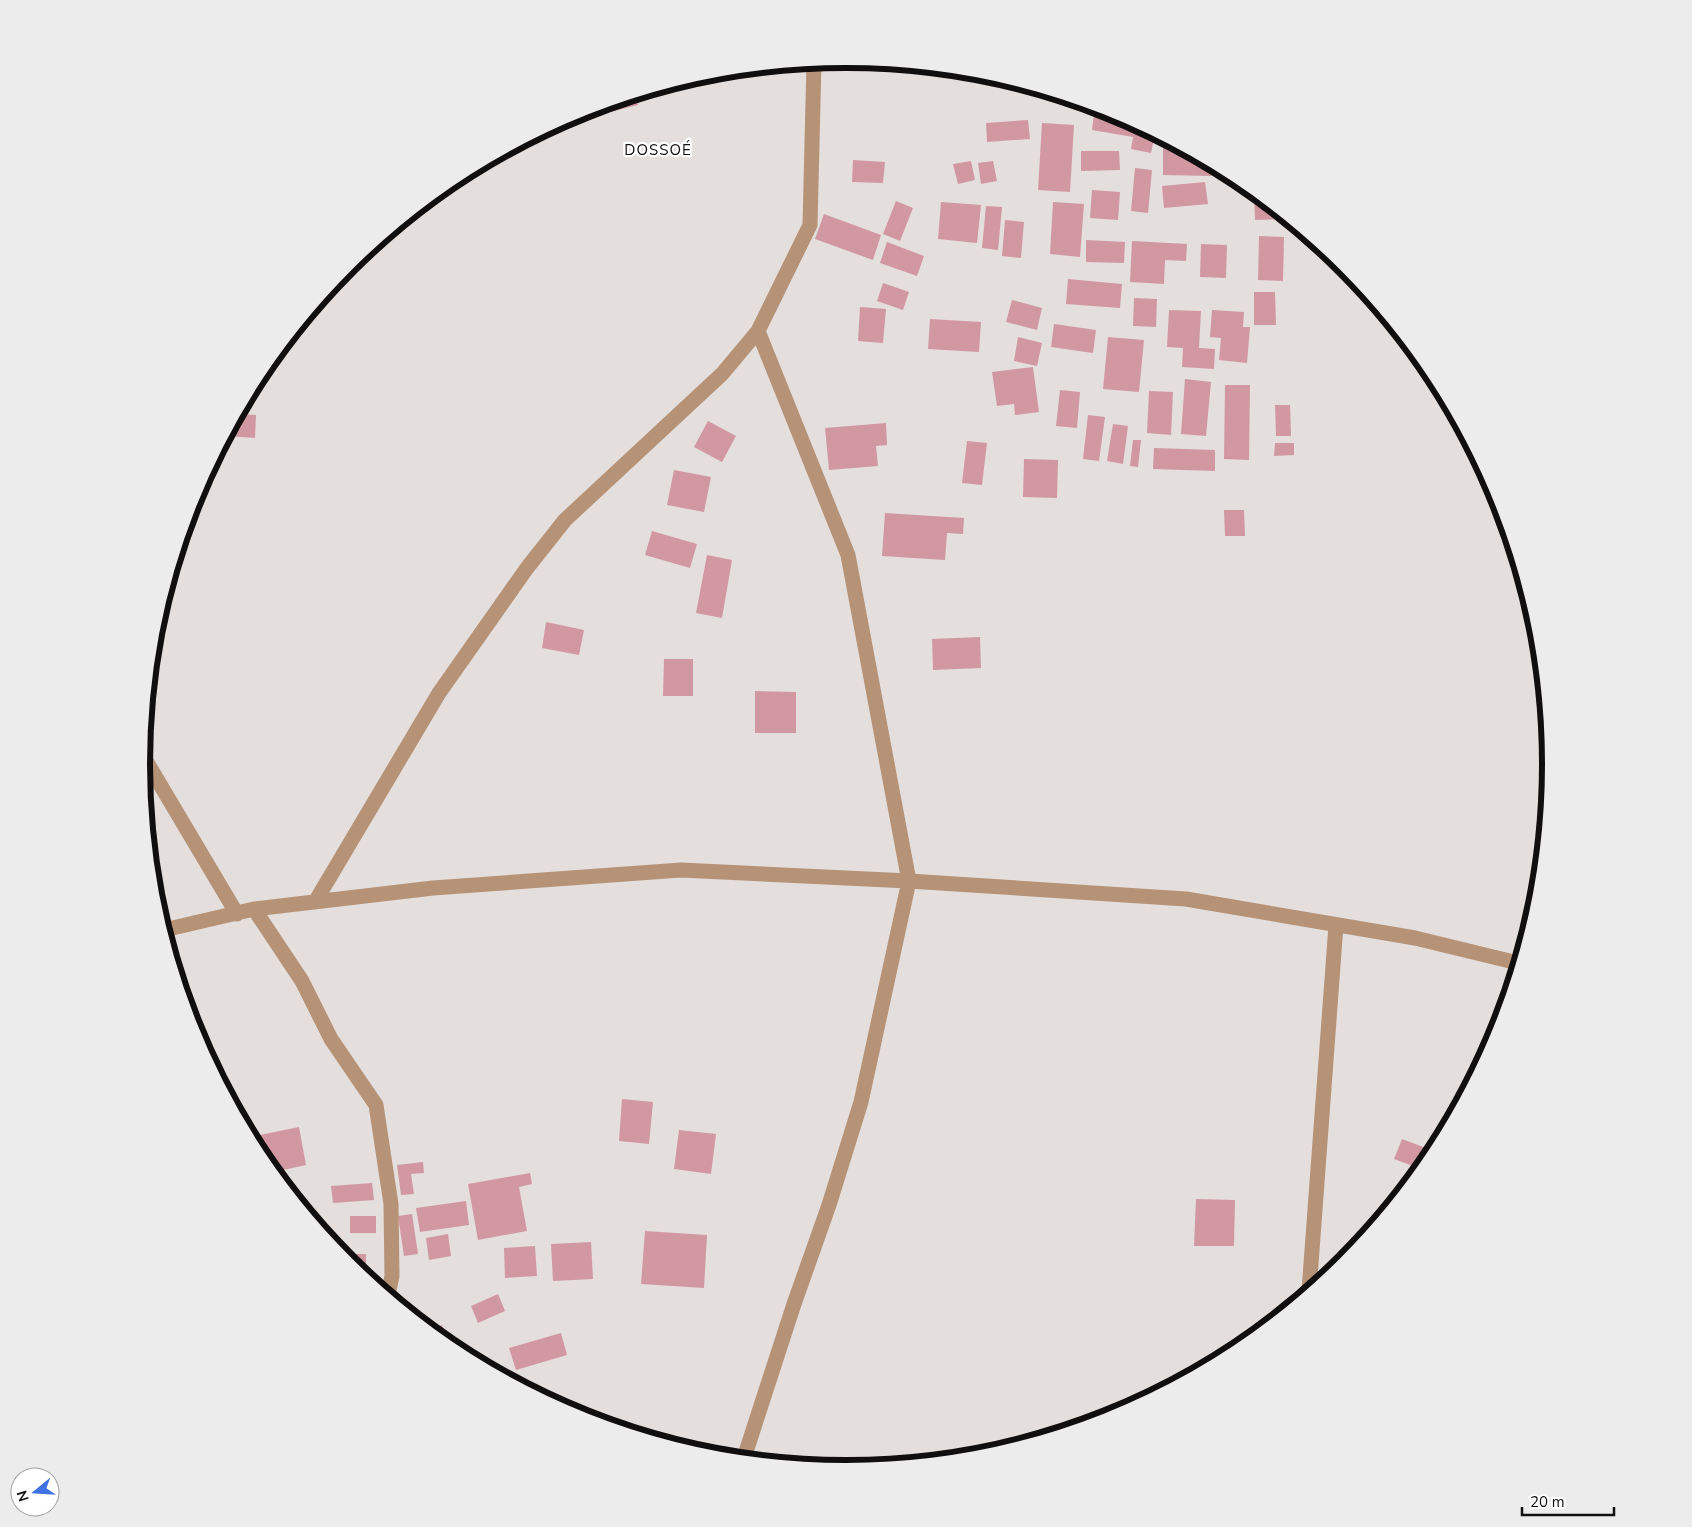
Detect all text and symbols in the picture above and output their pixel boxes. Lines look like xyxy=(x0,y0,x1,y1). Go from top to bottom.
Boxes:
district label: DOSSOÉ xyxy=(624,140,692,160)
north arrow xyxy=(10,1467,60,1517)
scale bar xyxy=(1522,1484,1614,1516)
text: N xyxy=(12,1488,34,1504)
text: 20 m xyxy=(1530,1492,1565,1512)

